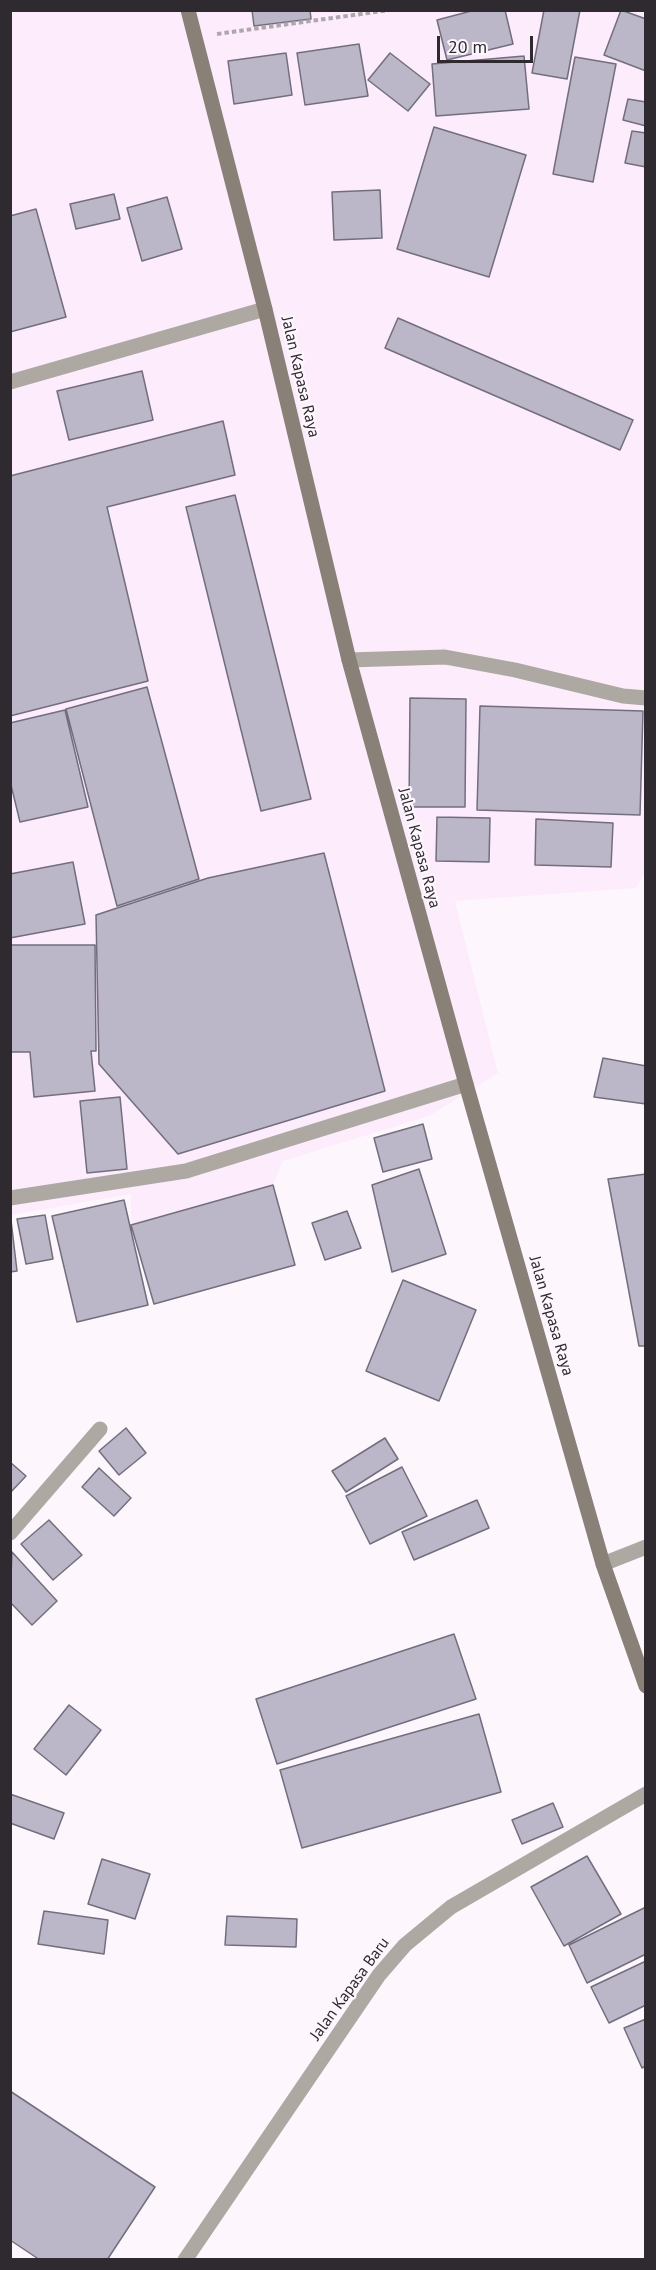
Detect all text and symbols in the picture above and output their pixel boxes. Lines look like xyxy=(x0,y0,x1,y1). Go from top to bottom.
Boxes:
scale bar xyxy=(440,24,536,62)
text: 20 m xyxy=(448,35,487,58)
street label: Jalan Kapasa Raya xyxy=(277,315,323,439)
street label: Jalan Kapasa Raya xyxy=(394,786,444,910)
street label: Jalan Kapasa Raya xyxy=(525,1254,577,1378)
street label: Jalan Kapasa Baru xyxy=(306,1934,394,2044)

